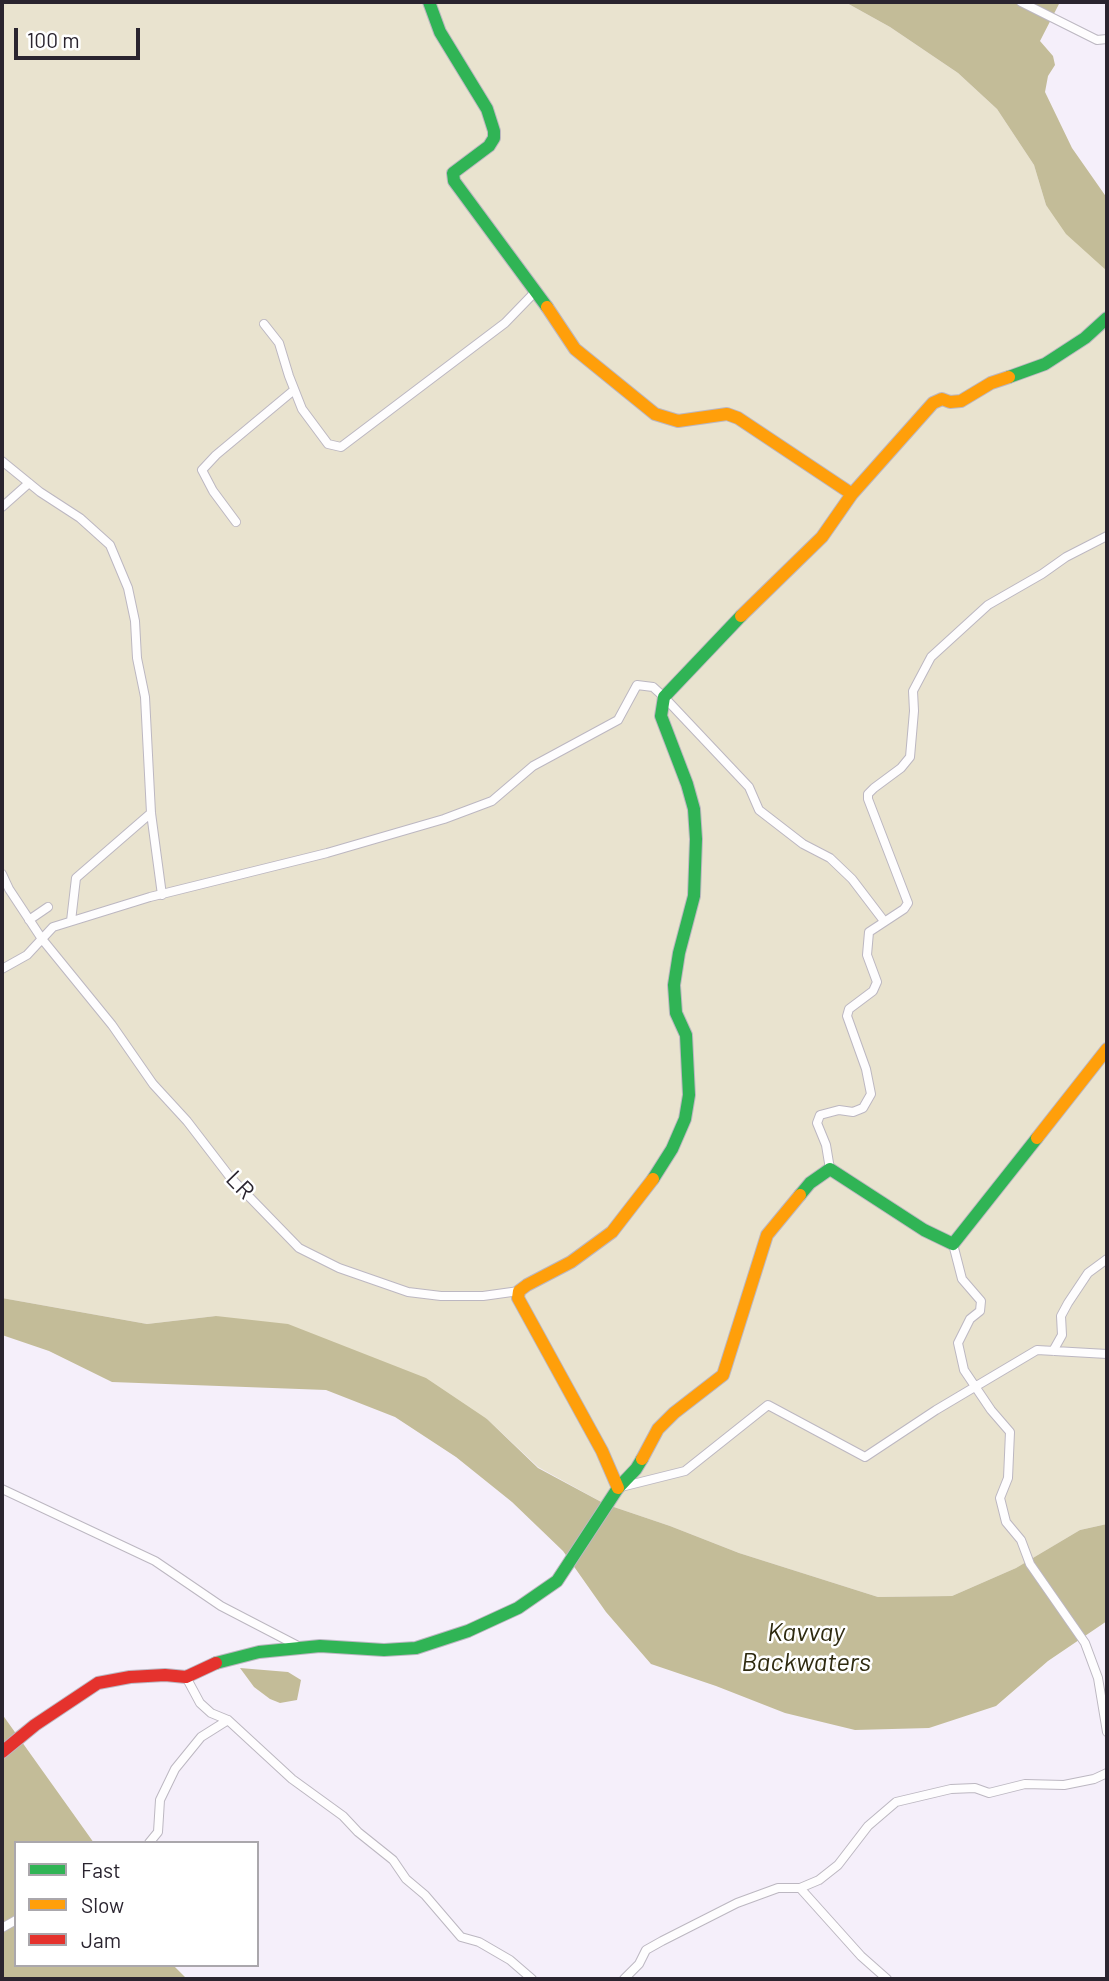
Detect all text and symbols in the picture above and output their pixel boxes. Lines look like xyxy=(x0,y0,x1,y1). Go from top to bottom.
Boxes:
scale bar xyxy=(18,14,144,58)
text: 100 m xyxy=(27,27,80,52)
street label: LR xyxy=(220,1165,260,1205)
water label: Kavvay Backwaters xyxy=(741,1616,871,1678)
legend xyxy=(14,1841,259,1967)
text: Fast xyxy=(81,1857,121,1882)
text: Slow xyxy=(81,1892,124,1917)
text: Jam xyxy=(81,1927,121,1952)

